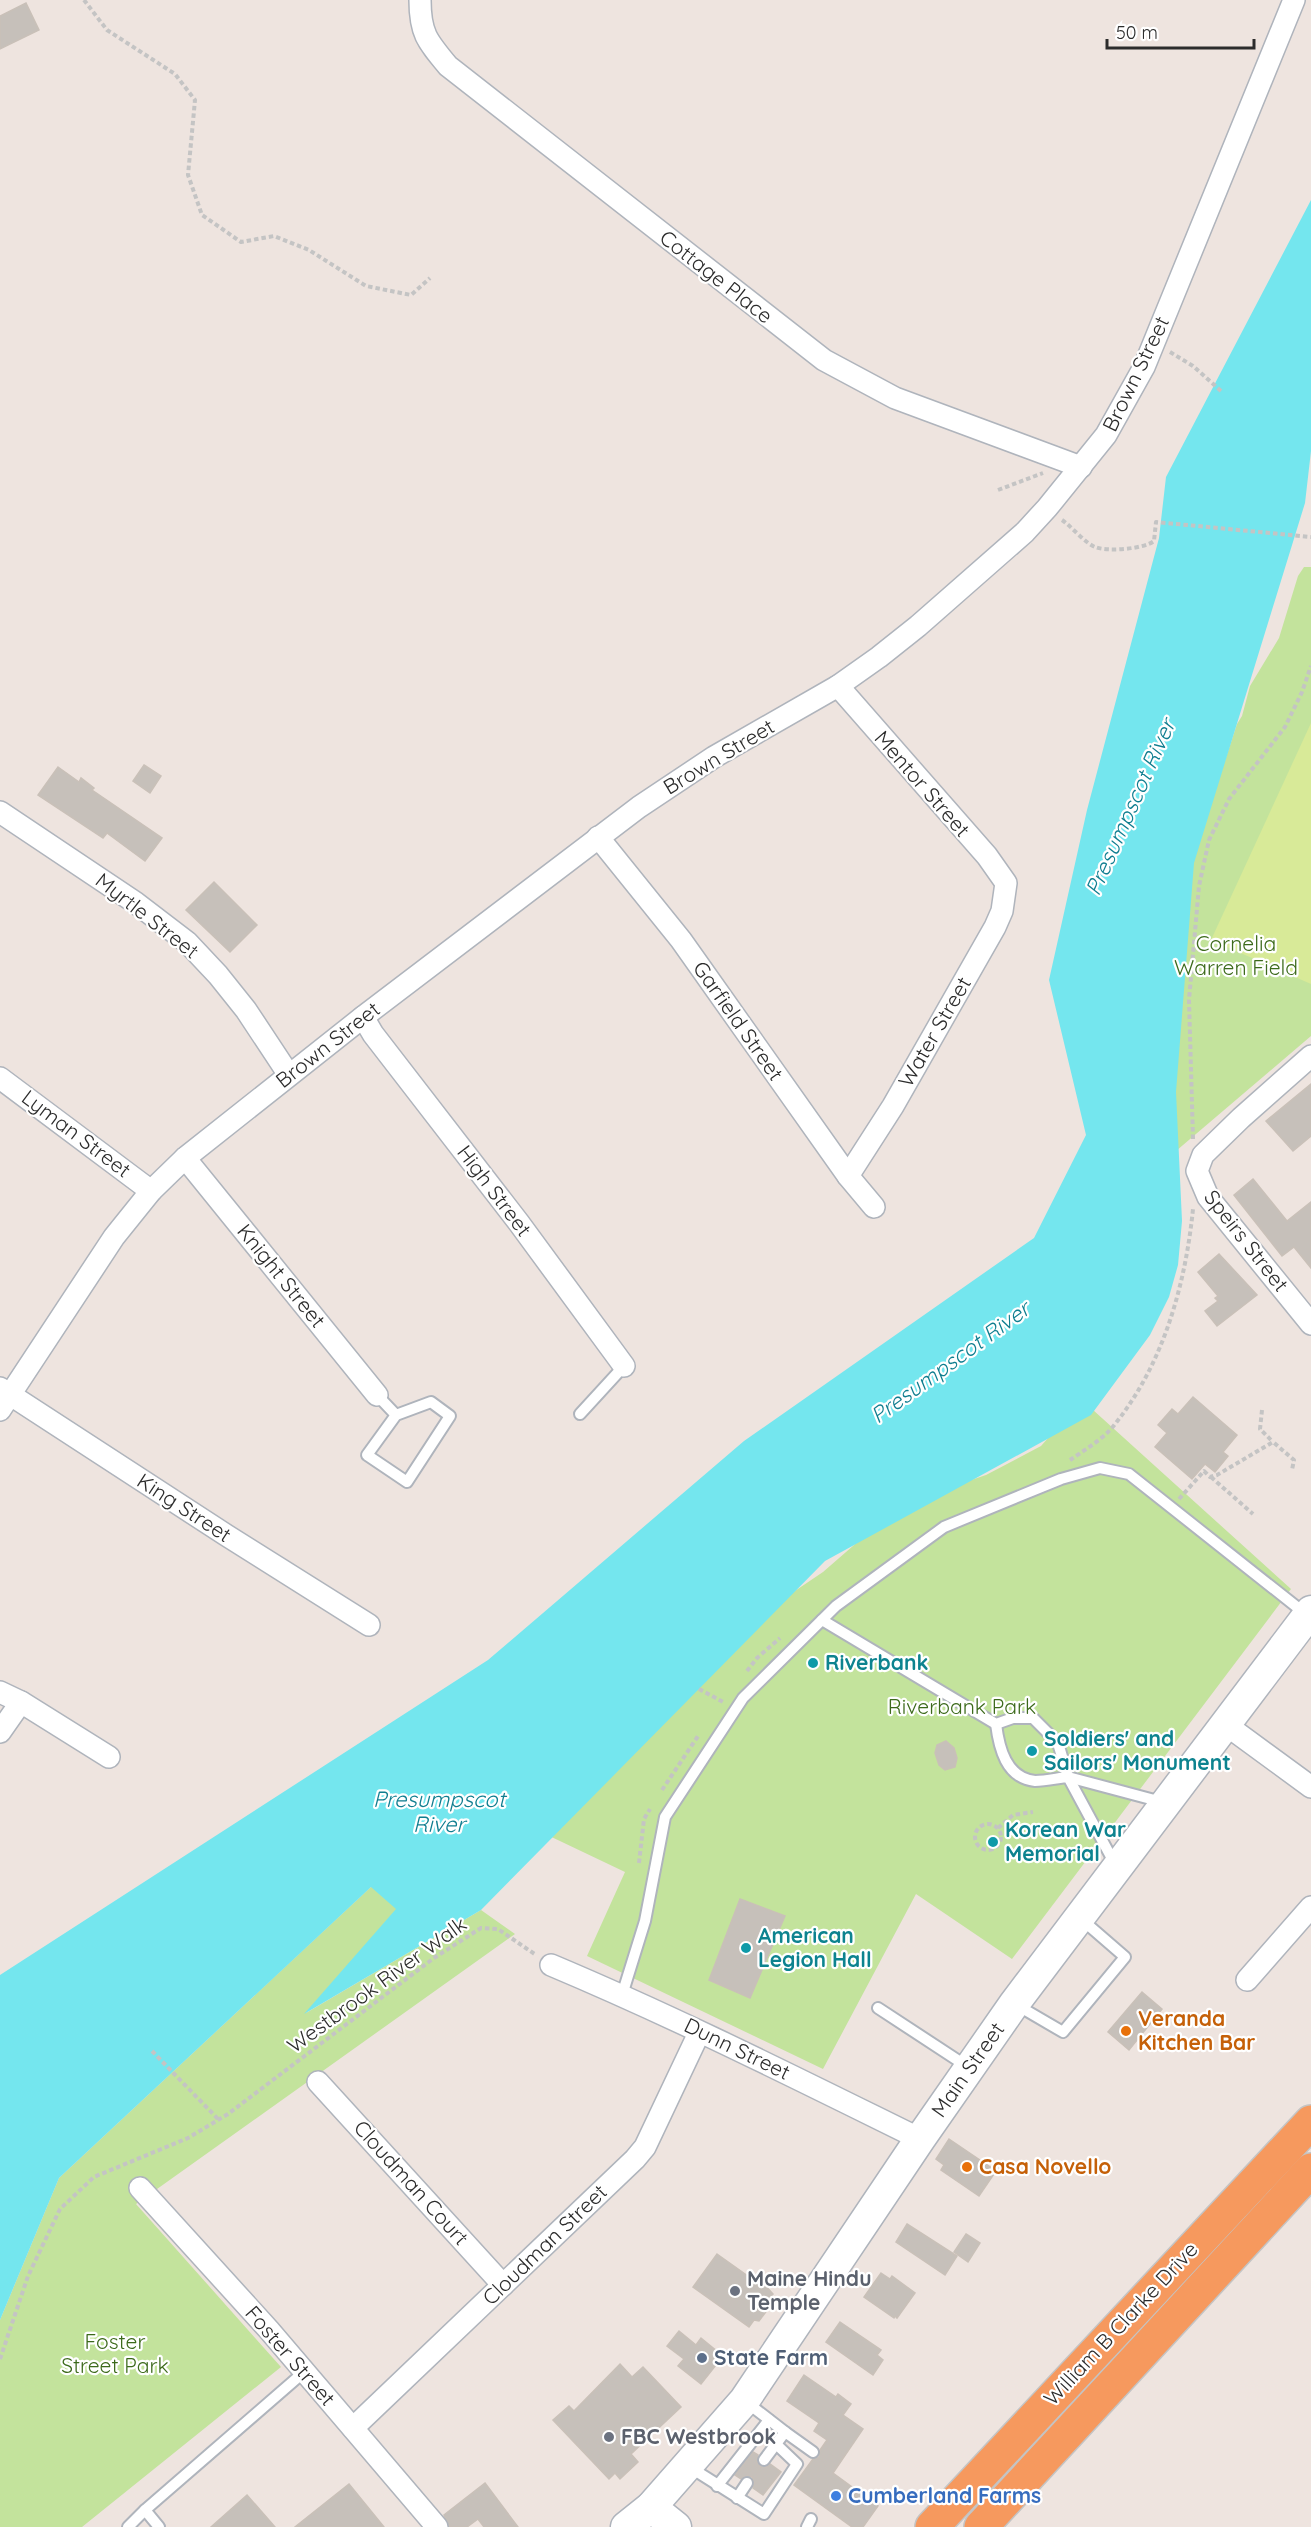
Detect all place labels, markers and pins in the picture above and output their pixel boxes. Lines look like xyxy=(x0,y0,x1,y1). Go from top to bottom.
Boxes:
place label: Riverbank xyxy=(825,1649,928,1675)
marker: Riverbank xyxy=(806,1656,820,1670)
place label: Soldiers' and Sailors' Monument xyxy=(1044,1725,1231,1775)
marker: Soldiers' and Sailors' Monument xyxy=(1025,1744,1039,1758)
place label: Korean War Memorial xyxy=(1005,1816,1126,1866)
marker: Korean War Memorial xyxy=(986,1835,1000,1849)
place label: American Legion Hall xyxy=(758,1922,872,1972)
marker: American Legion Hall xyxy=(739,1941,753,1955)
place label: Veranda Kitchen Bar xyxy=(1138,2005,1255,2055)
marker: Veranda Kitchen Bar xyxy=(1119,2024,1133,2038)
place label: Casa Novello xyxy=(979,2153,1111,2179)
marker: Casa Novello xyxy=(960,2160,974,2174)
place label: Maine Hindu Temple xyxy=(747,2265,872,2315)
marker: Maine Hindu Temple xyxy=(728,2284,742,2298)
place label: State Farm xyxy=(714,2344,828,2370)
marker: State Farm xyxy=(695,2351,709,2365)
place label: FBC Westbrook xyxy=(621,2423,776,2449)
marker: FBC Westbrook xyxy=(602,2430,616,2444)
place label: Cumberland Farms xyxy=(848,2482,1041,2508)
marker: Cumberland Farms xyxy=(829,2489,843,2503)

